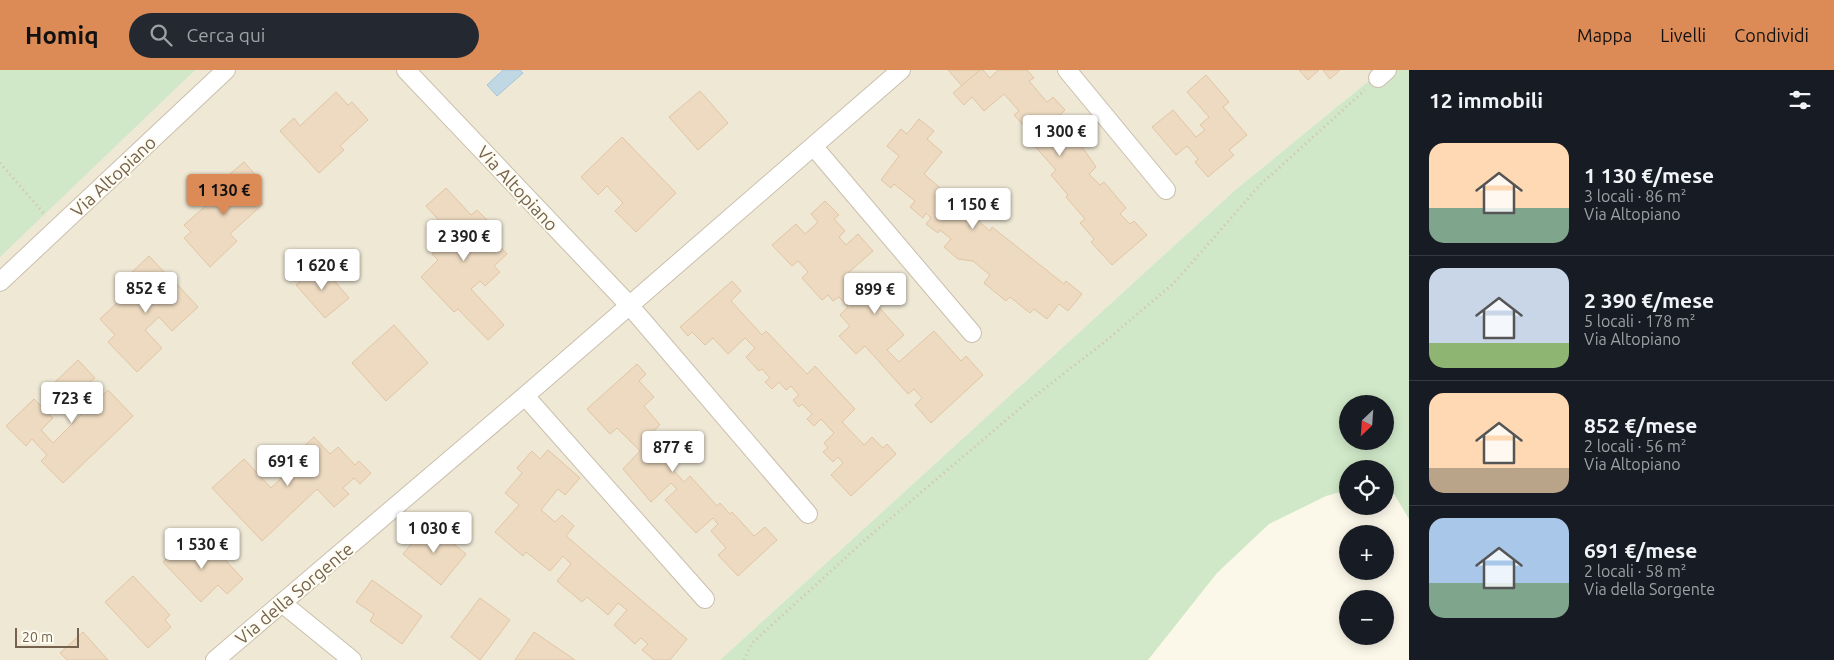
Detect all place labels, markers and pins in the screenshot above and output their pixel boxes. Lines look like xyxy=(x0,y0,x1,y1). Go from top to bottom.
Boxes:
pin: 1 300 € xyxy=(1014,114,1106,157)
pin: 1 130 € xyxy=(178,174,270,216)
pin: 1 150 € xyxy=(927,188,1019,230)
pin: 2 390 € xyxy=(418,220,510,262)
pin: 1 620 € xyxy=(276,248,368,291)
pin: 852 € xyxy=(111,272,181,314)
pin: 899 € xyxy=(840,272,910,315)
pin: 723 € xyxy=(37,382,107,424)
pin: 877 € xyxy=(638,430,708,473)
pin: 691 € xyxy=(253,444,323,487)
pin: 1 030 € xyxy=(388,512,480,554)
pin: 1 530 € xyxy=(156,528,248,570)

